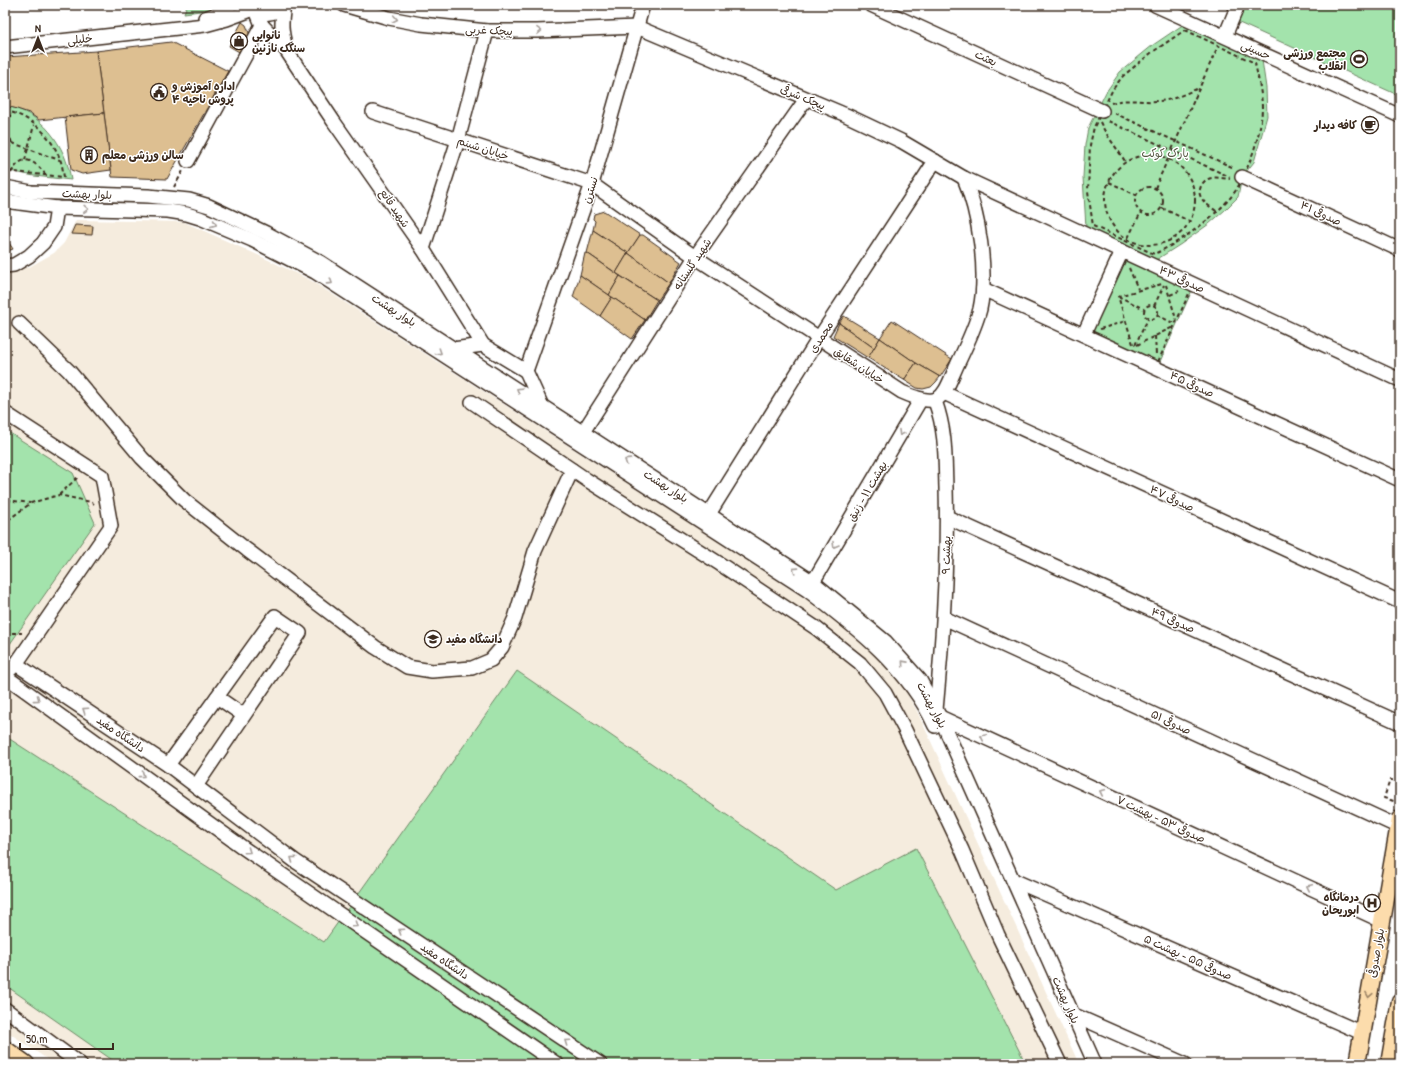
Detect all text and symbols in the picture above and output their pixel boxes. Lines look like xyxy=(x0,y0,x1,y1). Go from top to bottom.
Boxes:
one-way arrow xyxy=(392,15,399,23)
north arrow xyxy=(18,18,58,58)
text: N xyxy=(35,21,41,35)
street label: پیچک غربی xyxy=(465,22,513,39)
one-way arrow xyxy=(536,27,542,35)
place label: نانوایی سنگک نازنین xyxy=(252,28,305,55)
street label: خلیلی xyxy=(67,31,93,48)
shop icon: نانوایی سنگک نازنین xyxy=(229,31,249,51)
street label: حسینی xyxy=(1239,37,1273,64)
place label: مجتمع ورزشی انقلاب xyxy=(1283,46,1346,73)
street label: بعثت xyxy=(972,47,999,70)
sports icon: مجتمع ورزشی انقلاب xyxy=(1349,49,1369,69)
place label: اداره آموزش و پروش ناحیه ۴ xyxy=(171,79,235,107)
street label: پیچک شرقی xyxy=(778,81,828,113)
public building icon: اداره آموزش و پروش ناحیه ۴ xyxy=(149,82,169,102)
cafe icon: کافه دیدار xyxy=(1360,115,1380,135)
place label: کافه دیدار xyxy=(1313,118,1357,132)
street label: خیابان شبنم xyxy=(455,133,510,165)
building icon: سالن ورزشی معلم xyxy=(79,145,99,165)
park label: پارک کوکب xyxy=(1141,146,1189,161)
place label: سالن ورزشی معلم xyxy=(102,148,184,164)
street label: نسترن xyxy=(579,175,601,205)
street label: بلوار بهشت xyxy=(62,186,112,203)
street label: شهید قانع xyxy=(375,186,413,231)
street label: صدوقی ۴۱ xyxy=(1298,197,1344,229)
one-way arrow xyxy=(83,204,89,213)
one-way arrow xyxy=(210,219,217,227)
street label: شهید گلستانه xyxy=(670,236,714,292)
street label: صدوقی ۴۳ xyxy=(1157,262,1207,296)
one-way arrow xyxy=(326,277,333,284)
street label: بلوار بهشت xyxy=(369,290,419,330)
street label: محمدی xyxy=(806,319,836,355)
street label: خیابان شقایق xyxy=(831,344,887,387)
one-way arrow xyxy=(435,347,442,355)
street label: صدوقی ۴۵ xyxy=(1167,368,1216,401)
one-way arrow xyxy=(516,388,523,395)
one-way arrow xyxy=(898,429,905,436)
one-way arrow xyxy=(624,458,631,466)
street label: بهشت ۱۱ - زنبق xyxy=(844,458,891,524)
street label: بلوار بهشت xyxy=(641,466,691,506)
street label: صدوقی ۴۷ xyxy=(1147,482,1196,515)
street label: بهشت ۹ xyxy=(939,536,954,574)
one-way arrow xyxy=(833,541,840,548)
one-way arrow xyxy=(792,567,799,575)
street label: صدوقی ۴۹ xyxy=(1149,604,1197,637)
school or university icon: دانشگاه مفید xyxy=(423,629,443,649)
place label: دانشگاه مفید xyxy=(446,632,502,646)
one-way arrow xyxy=(902,660,909,668)
street label: بلوار بهشت xyxy=(913,680,950,731)
one-way arrow xyxy=(32,694,39,701)
one-way arrow xyxy=(82,707,89,715)
street label: صدوقی ۵۱ xyxy=(1148,707,1193,738)
street label: دانشگاه مفید xyxy=(94,713,148,755)
one-way arrow xyxy=(980,734,988,742)
one-way arrow xyxy=(138,770,145,778)
one-way arrow xyxy=(1098,788,1105,796)
street label: صدوقی ۵۳ - بهشت ۷ xyxy=(1114,792,1208,847)
one-way arrow xyxy=(243,846,250,853)
one-way arrow xyxy=(290,856,297,864)
one-way arrow xyxy=(1305,884,1313,892)
place label: درمانگاه ابوریحان xyxy=(1322,890,1359,918)
hospital icon: درمانگاه ابوریحان xyxy=(1362,893,1382,913)
one-way arrow xyxy=(350,920,357,927)
street label: بلوار صدوقی xyxy=(1365,927,1388,979)
one-way arrow xyxy=(398,929,405,936)
street label: صدوقی ۵۵ - بهشت ۵ xyxy=(1141,931,1234,984)
street label: دانشگاه مفید xyxy=(418,940,472,982)
street label: بلوار بهشت xyxy=(1049,974,1083,1026)
one-way arrow xyxy=(1365,992,1374,999)
scale bar xyxy=(20,1025,113,1051)
text: 50 m xyxy=(26,1030,47,1047)
one-way arrow xyxy=(565,1040,572,1047)

